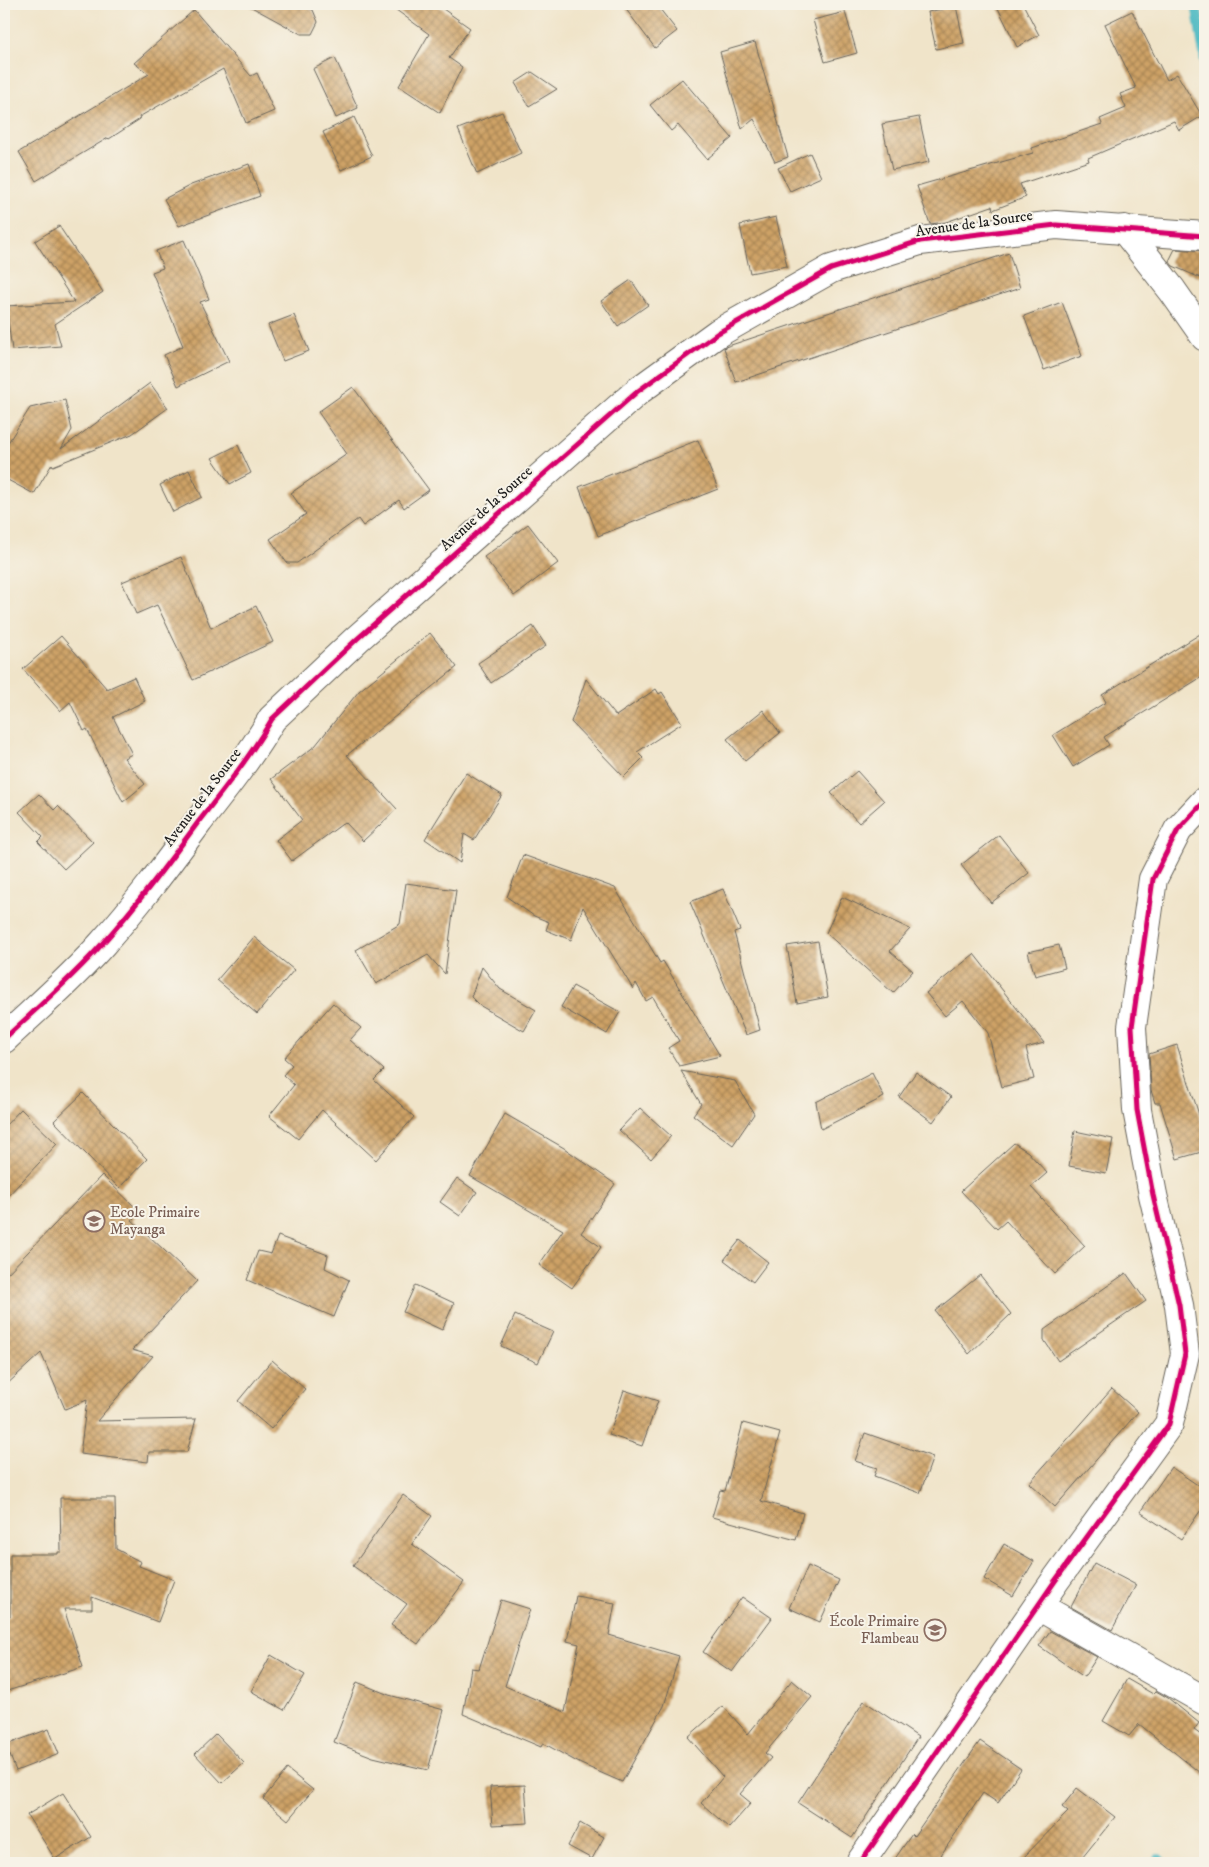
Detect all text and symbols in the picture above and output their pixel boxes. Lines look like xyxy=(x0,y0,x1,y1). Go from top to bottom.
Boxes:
street label: Avenue de la Source xyxy=(914,206,1034,241)
street label: Avenue de la Source xyxy=(436,462,537,555)
street label: Avenue de la Source xyxy=(159,744,246,850)
place label: Ecole Primaire Mayanga xyxy=(110,1203,200,1239)
school or university icon: Ecole Primaire Mayanga xyxy=(82,1209,106,1233)
place label: École Primaire Flambeau xyxy=(829,1612,919,1648)
school or university icon: École Primaire Flambeau xyxy=(923,1618,947,1642)

